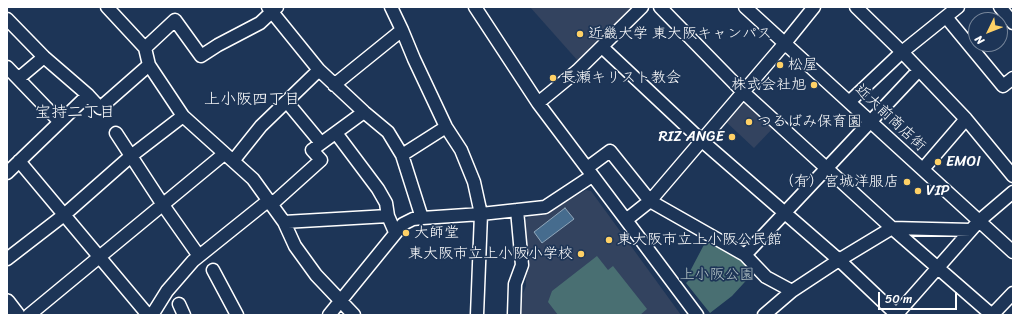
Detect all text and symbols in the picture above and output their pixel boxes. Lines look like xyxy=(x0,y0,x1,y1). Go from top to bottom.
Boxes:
north arrow xyxy=(968,12,1008,52)
place label: 近畿大学 東大阪キャンパス xyxy=(588,25,772,43)
marker: 近畿大学 東大阪キャンパス xyxy=(575,29,585,39)
text: N xyxy=(970,31,989,49)
place label: 松屋 xyxy=(788,56,818,74)
marker: 松屋 xyxy=(775,60,785,70)
place label: 長瀬キリスト教会 xyxy=(561,69,681,87)
marker: 長瀬キリスト教会 xyxy=(548,73,558,83)
place label: 株式会社旭 xyxy=(731,76,806,94)
marker: 株式会社旭 xyxy=(809,80,819,90)
street label: 近大前商店街 xyxy=(851,81,929,155)
district label: 上小阪四丁目 xyxy=(204,90,300,110)
district label: 宝持二丁目 xyxy=(35,103,115,123)
place label: つるばみ保育園 xyxy=(757,113,862,131)
marker: つるばみ保育園 xyxy=(744,117,754,127)
place label: RIZ ANGE xyxy=(658,128,724,146)
marker: RIZ ANGE xyxy=(727,132,737,142)
place label: EMOI xyxy=(946,153,981,171)
marker: EMOI xyxy=(933,157,943,167)
place label: （有）宮城洋服店 xyxy=(779,173,899,191)
marker: （有）宮城洋服店 xyxy=(902,177,912,187)
place label: VIP xyxy=(926,182,950,200)
marker: VIP xyxy=(913,186,923,196)
place label: 大師堂 xyxy=(414,224,459,242)
marker: 大師堂 xyxy=(401,228,411,238)
place label: 東大阪市立上小阪公民館 xyxy=(617,231,782,249)
marker: 東大阪市立上小阪公民館 xyxy=(604,235,614,245)
place label: 東大阪市立上小阪小学校 xyxy=(408,245,573,263)
marker: 東大阪市立上小阪小学校 xyxy=(576,249,586,259)
park label: 上小阪公園 xyxy=(680,266,754,284)
scale bar xyxy=(880,284,959,310)
text: 50 m xyxy=(885,288,912,310)

